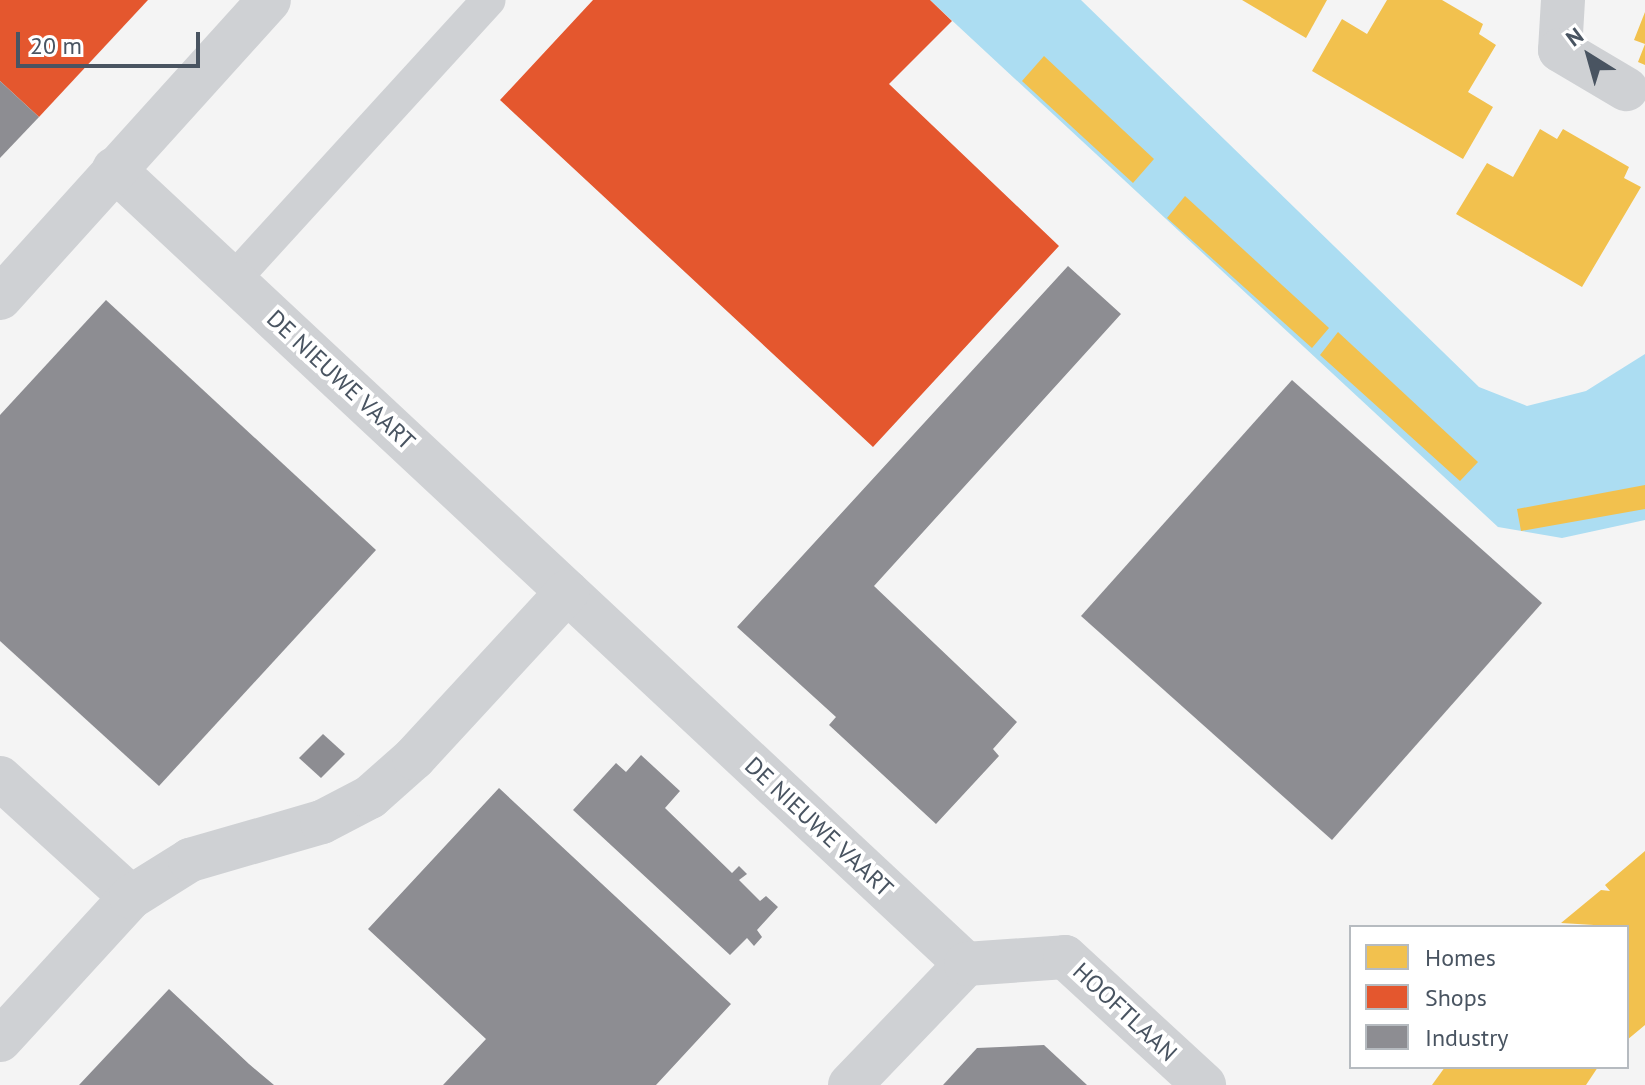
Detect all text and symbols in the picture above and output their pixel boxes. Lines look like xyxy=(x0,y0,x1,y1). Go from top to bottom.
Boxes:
scale bar xyxy=(20,16,204,66)
north arrow xyxy=(1549,16,1629,96)
text: N xyxy=(1560,21,1589,52)
text: 20 m xyxy=(30,30,82,61)
street label: DE NIEUWE VAART xyxy=(261,304,421,456)
street label: DE NIEUWE VAART xyxy=(739,751,899,903)
legend xyxy=(1349,925,1629,1069)
text: Homes xyxy=(1425,942,1496,973)
street label: HOOFTLAAN xyxy=(1067,957,1183,1067)
text: Shops xyxy=(1425,982,1487,1013)
text: Industry xyxy=(1425,1022,1509,1053)

